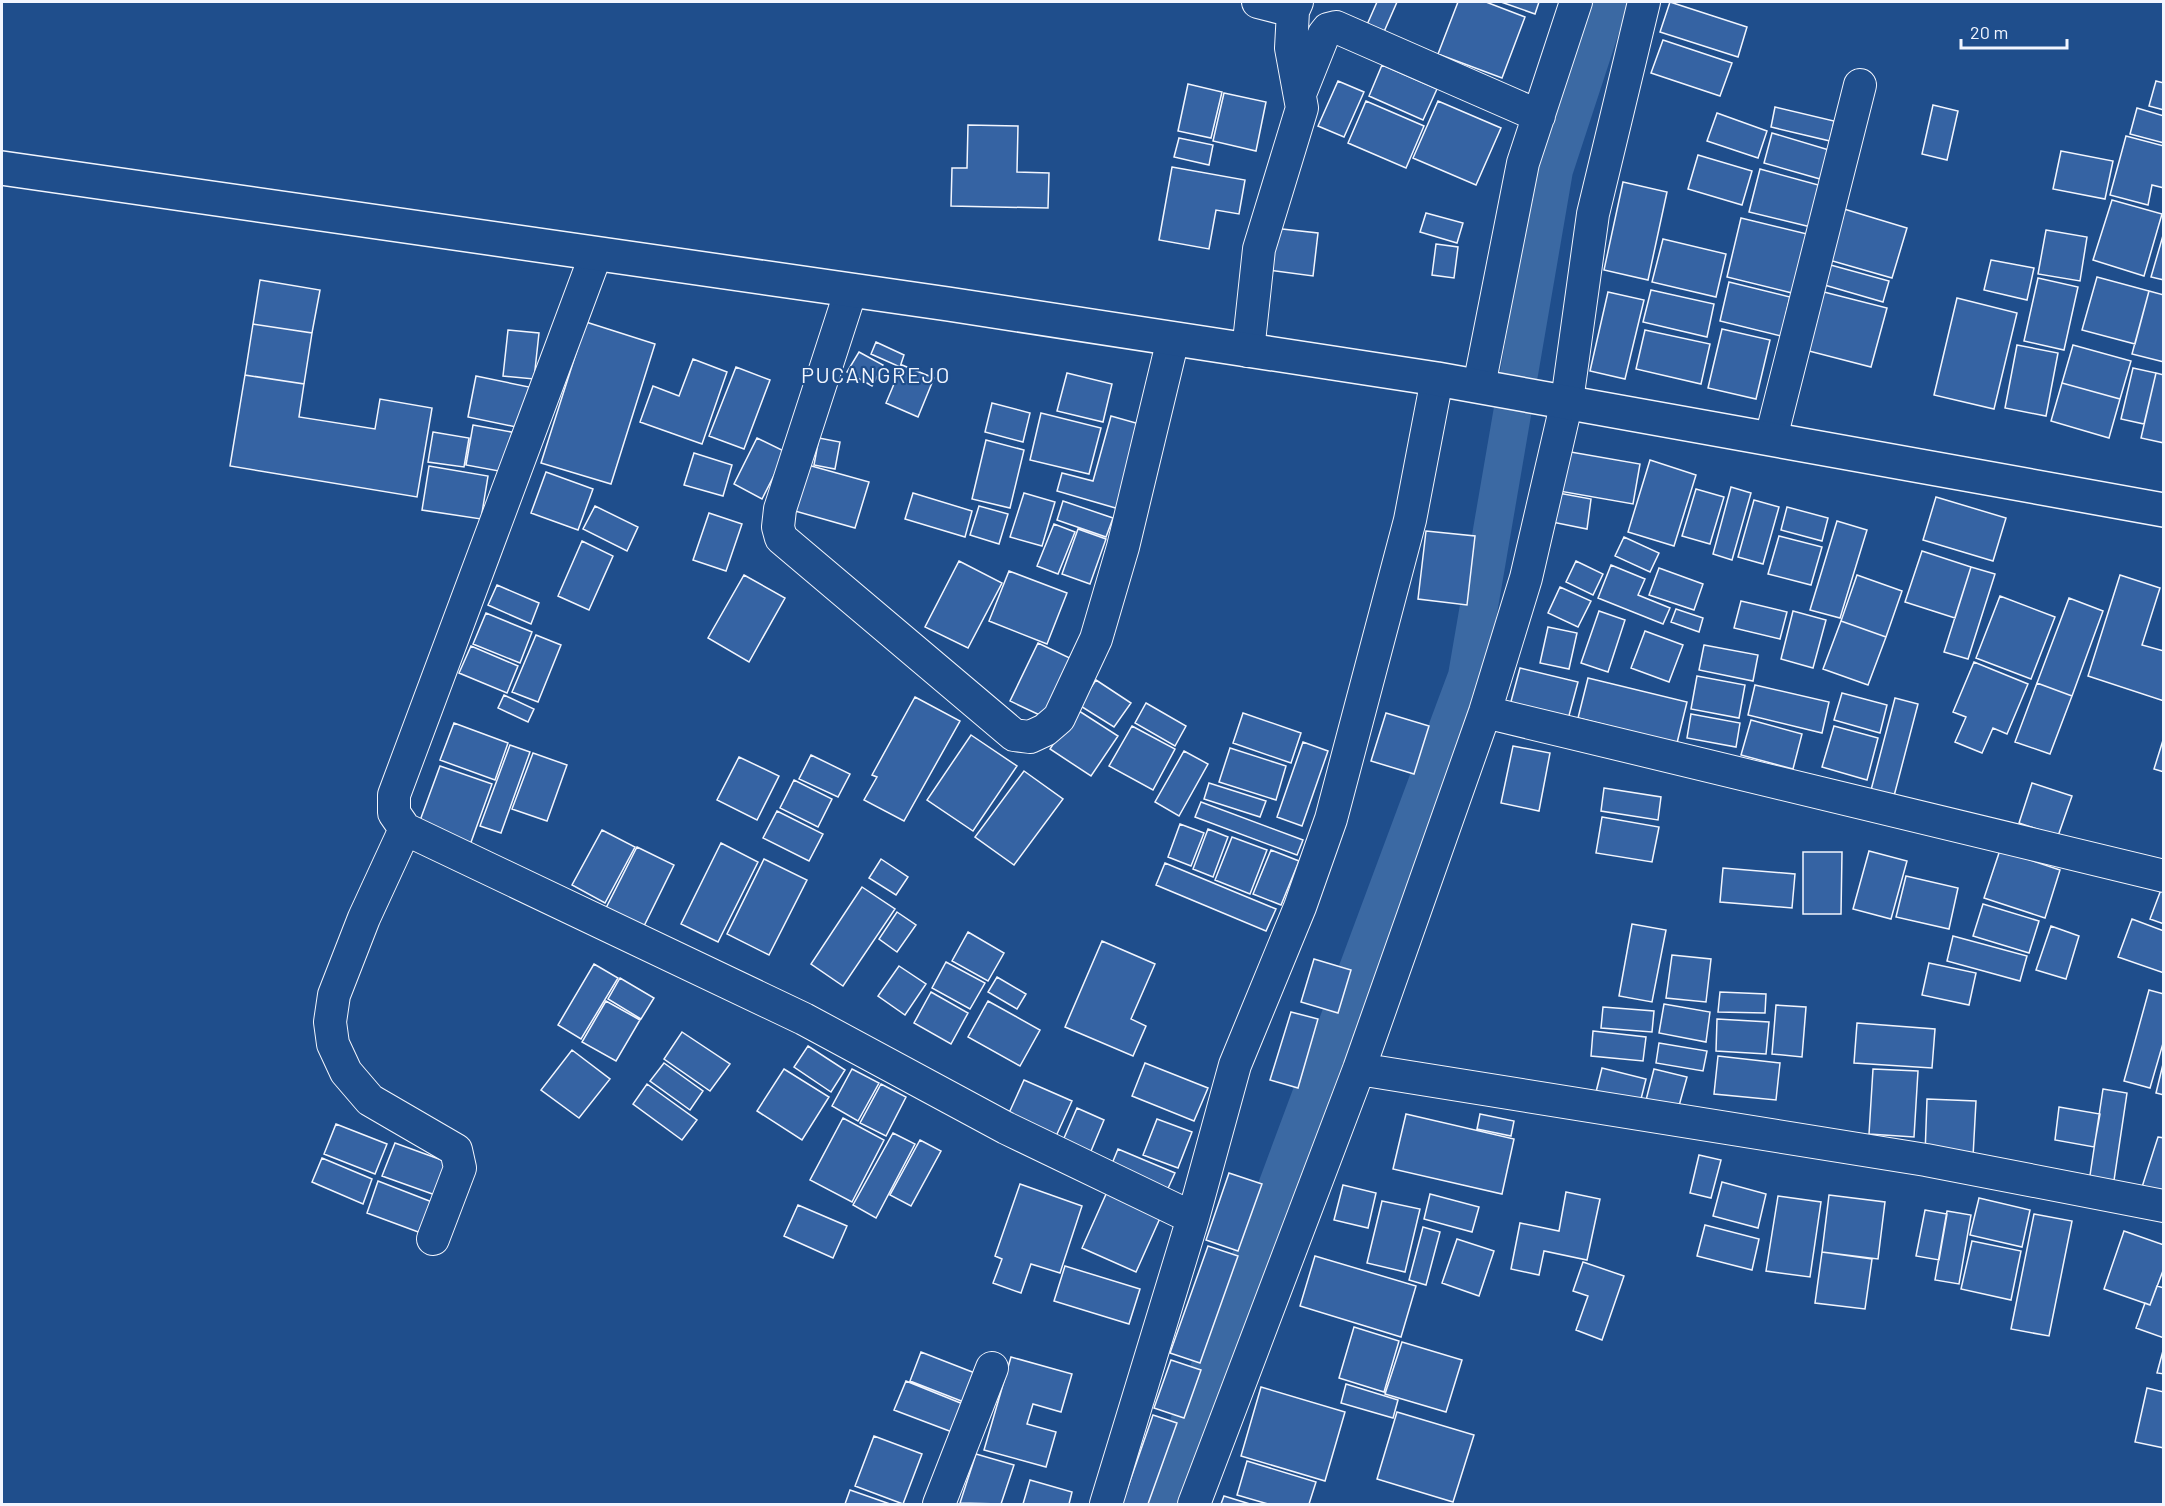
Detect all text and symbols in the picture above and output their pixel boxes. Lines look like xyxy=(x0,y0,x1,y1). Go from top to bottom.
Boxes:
scale bar xyxy=(1961,12,2068,50)
text: 20 m xyxy=(1970,21,2008,43)
district label: PUCANGREJO xyxy=(801,361,951,387)

